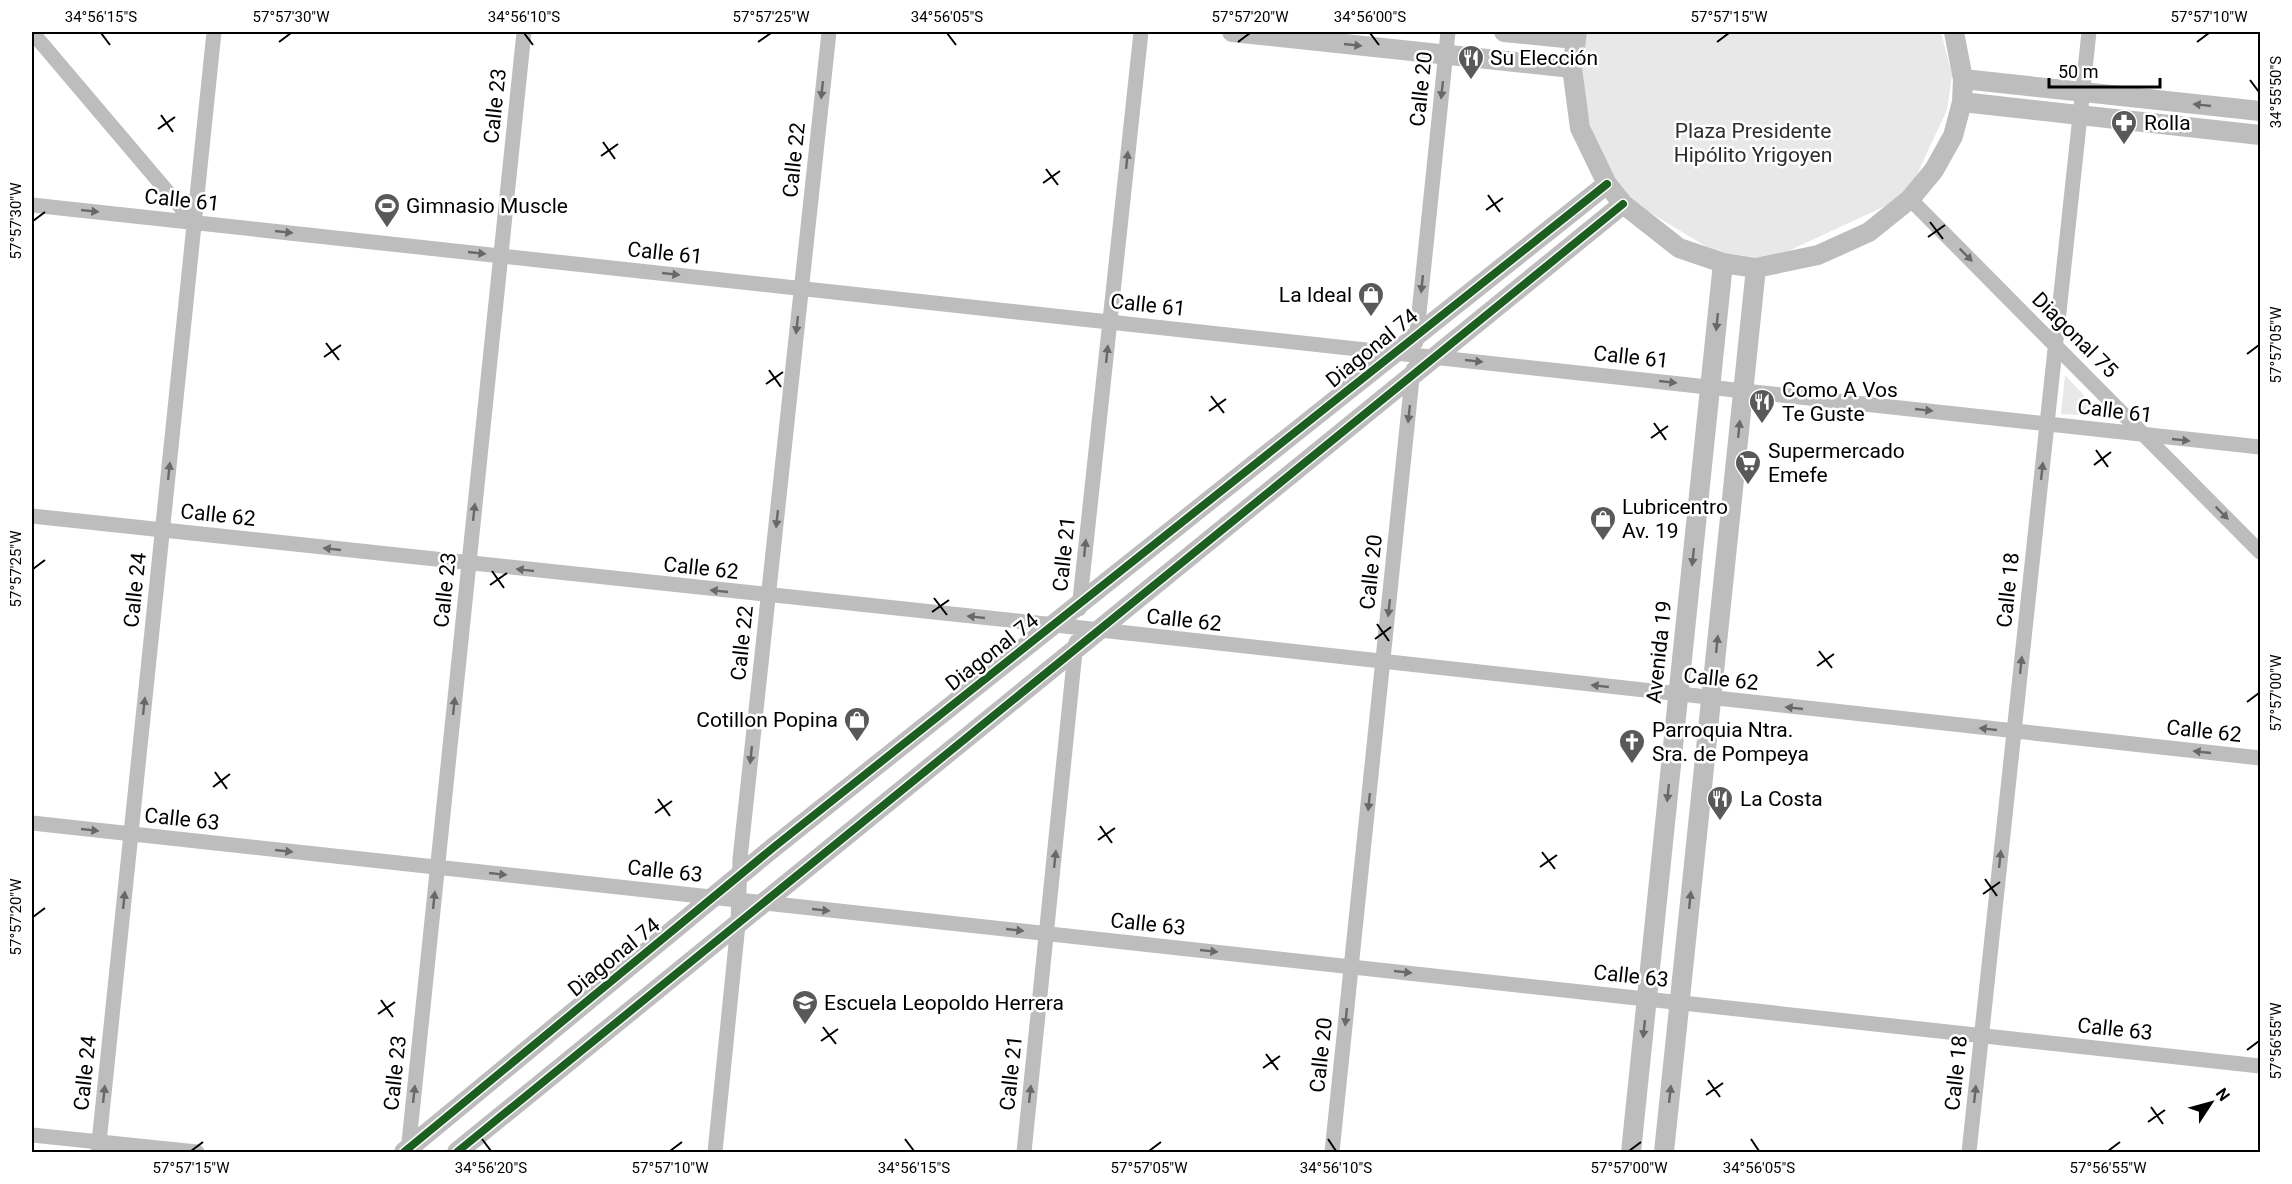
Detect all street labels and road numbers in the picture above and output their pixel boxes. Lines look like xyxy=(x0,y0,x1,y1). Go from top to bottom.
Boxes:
street label: Calle 20 xyxy=(1405,50,1437,128)
street label: Calle 23 xyxy=(479,67,511,145)
street label: Calle 22 xyxy=(778,121,810,199)
street label: Calle 61 xyxy=(143,184,221,216)
street label: Calle 61 xyxy=(626,237,704,269)
street label: Diagonal 75 xyxy=(2027,287,2123,383)
street label: Calle 61 xyxy=(1109,289,1187,321)
street label: Diagonal 74 xyxy=(1321,304,1423,392)
street label: Calle 61 xyxy=(1592,341,1670,373)
street label: Calle 61 xyxy=(2076,395,2154,427)
street label: Calle 62 xyxy=(179,499,257,531)
street label: Calle 21 xyxy=(1048,515,1080,593)
street label: Calle 20 xyxy=(1355,533,1387,611)
street label: Calle 24 xyxy=(119,551,151,629)
street label: Calle 23 xyxy=(429,551,461,629)
street label: Calle 18 xyxy=(1992,551,2024,629)
street label: Calle 62 xyxy=(662,552,740,584)
street label: Avenida 19 xyxy=(1642,599,1676,705)
street label: Calle 22 xyxy=(726,604,758,682)
street label: Calle 62 xyxy=(1145,604,1223,636)
street label: Diagonal 74 xyxy=(941,608,1043,696)
street label: Calle 62 xyxy=(1682,663,1760,695)
street label: Calle 62 xyxy=(2165,715,2243,747)
street label: Calle 63 xyxy=(143,803,221,835)
street label: Calle 63 xyxy=(626,855,704,887)
street label: Calle 63 xyxy=(1109,908,1187,940)
street label: Diagonal 74 xyxy=(563,913,665,1001)
street label: Calle 63 xyxy=(1592,960,1670,992)
street label: Calle 63 xyxy=(2076,1013,2154,1045)
street label: Calle 20 xyxy=(1305,1016,1337,1094)
street label: Calle 24 xyxy=(69,1034,101,1112)
street label: Calle 23 xyxy=(379,1034,411,1112)
street label: Calle 21 xyxy=(995,1034,1027,1112)
street label: Calle 18 xyxy=(1940,1034,1972,1112)

